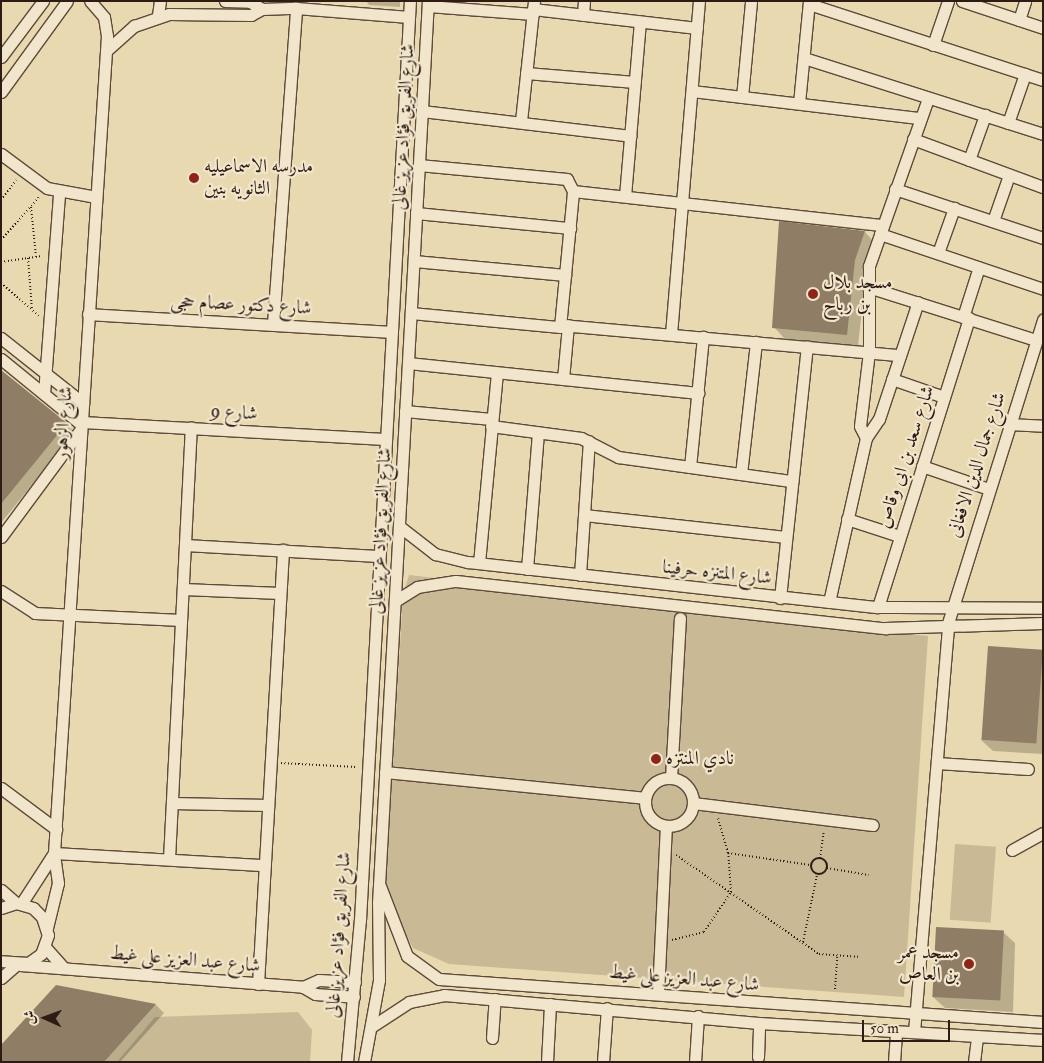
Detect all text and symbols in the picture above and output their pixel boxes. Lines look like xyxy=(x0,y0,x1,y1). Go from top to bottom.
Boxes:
street label: شارع الفريق فؤاد عزيز غالى xyxy=(388,43,420,211)
place label: مدرسه الاسماعيليه الثانويه بنين xyxy=(204,156,313,200)
marker: مدرسه الاسماعيليه الثانويه بنين xyxy=(188,172,200,184)
place label: مسجد بلال بن رباح xyxy=(823,272,892,316)
marker: مسجد بلال بن رباح xyxy=(807,288,819,300)
street label: شارع دكتور عصام حجى xyxy=(170,290,312,320)
street label: شارع سعد بن ابى وقاص xyxy=(872,383,940,531)
street label: شارع الزهور xyxy=(50,386,78,460)
street label: شارع جمال الدين الافغانى xyxy=(943,390,1011,540)
street label: شارع 9 xyxy=(210,400,258,426)
street label: شارع الفريق فؤاد عزيز غالى xyxy=(365,447,397,615)
street label: شارع المتنزه حرفينا xyxy=(661,556,773,590)
place label: نادي المنتزه xyxy=(666,748,734,770)
marker: نادي المنتزه xyxy=(650,753,662,765)
street label: شارع الفريق فؤاد عزيز غالى xyxy=(322,851,356,1019)
street label: شارع عبد العزيز على غيط xyxy=(109,942,261,978)
place label: مسجد عمر بن العاص xyxy=(898,942,959,986)
marker: مسجد عمر بن العاص xyxy=(963,958,975,970)
street label: شارع عبد العزيز على غيط xyxy=(608,961,760,997)
north arrow xyxy=(20,993,70,1043)
text: ش xyxy=(21,1010,38,1025)
scale bar xyxy=(864,1010,952,1042)
text: 50 m xyxy=(870,1019,899,1038)

